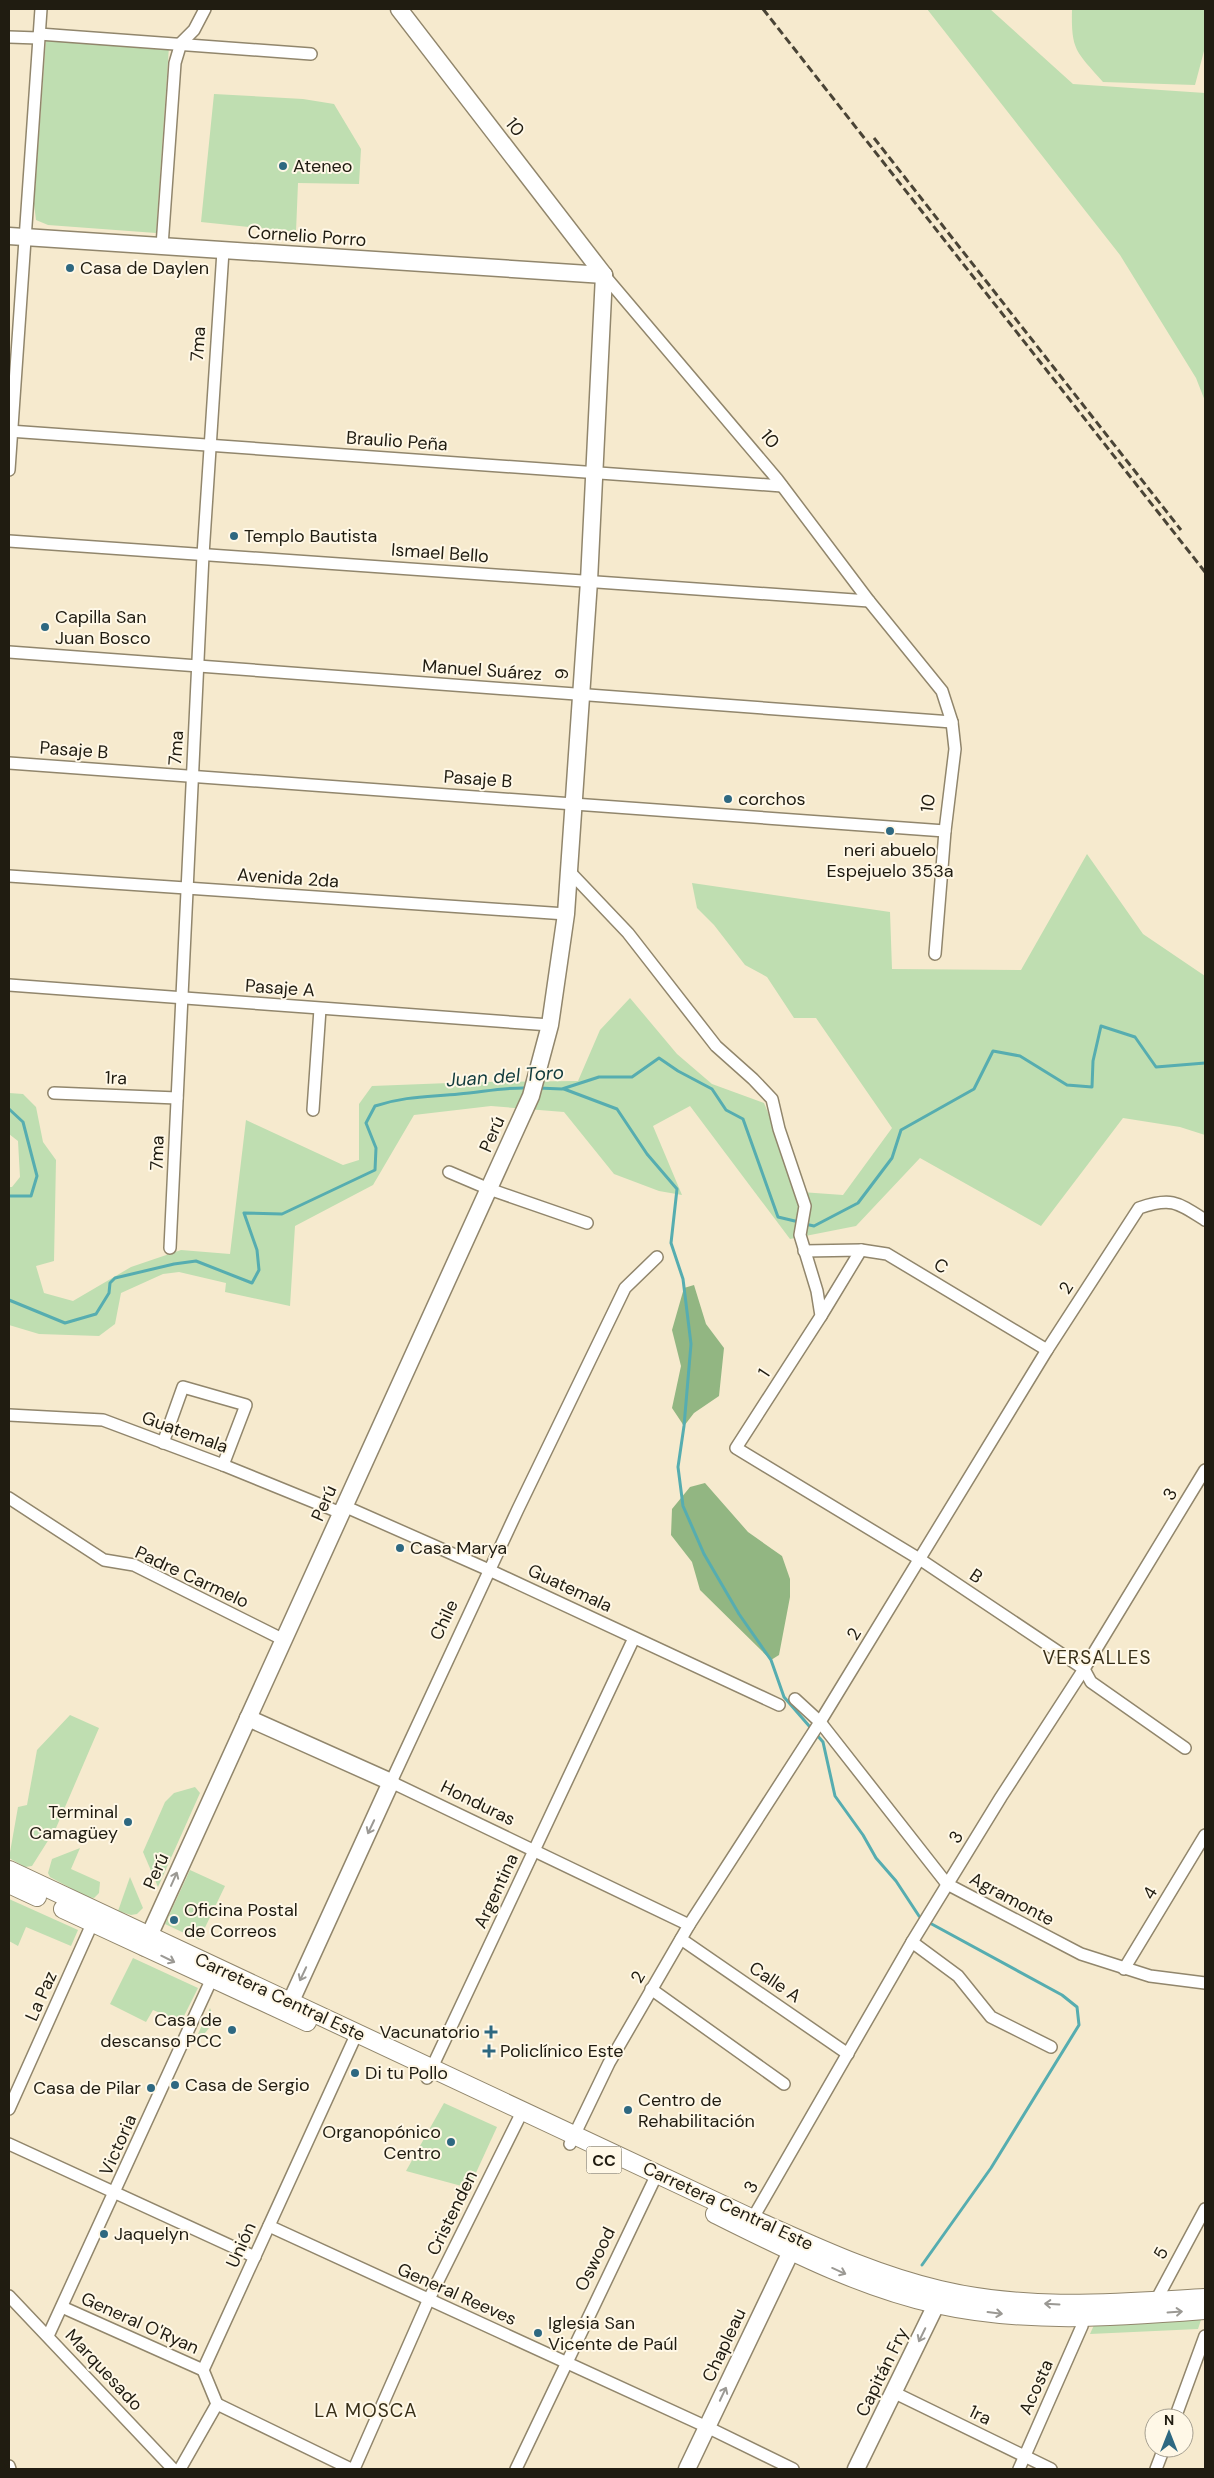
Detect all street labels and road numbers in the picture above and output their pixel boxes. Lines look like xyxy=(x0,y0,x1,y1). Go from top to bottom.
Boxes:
street label: 10 xyxy=(500,113,530,141)
street label: Cornelio Porro xyxy=(247,220,367,252)
street label: 7ma xyxy=(185,326,211,362)
street label: 10 xyxy=(755,424,785,454)
street label: Braulio Peña xyxy=(345,425,449,457)
street label: Ismael Bello xyxy=(390,538,490,568)
street label: Manuel Suárez xyxy=(421,654,543,686)
street label: 9 xyxy=(550,668,574,680)
street label: 7ma xyxy=(163,730,189,766)
street label: Pasaje B xyxy=(39,736,109,764)
street label: Pasaje B xyxy=(443,765,513,793)
street label: 10 xyxy=(915,793,941,813)
street label: Avenida 2da xyxy=(236,862,340,894)
street label: Pasaje A xyxy=(244,974,316,1002)
street label: 1ra xyxy=(105,1066,127,1090)
street label: Perú xyxy=(473,1112,511,1156)
street label: 7ma xyxy=(144,1135,170,1171)
street label: C xyxy=(929,1252,953,1280)
street label: 2 xyxy=(1053,1277,1079,1299)
street label: 1 xyxy=(752,1364,776,1382)
street label: Guatemala xyxy=(139,1405,231,1459)
street label: Perú xyxy=(305,1481,343,1525)
street label: 3 xyxy=(1157,1483,1183,1505)
street label: Padre Carmelo xyxy=(131,1540,253,1614)
street label: Guatemala xyxy=(524,1558,616,1618)
street label: B xyxy=(965,1563,987,1589)
street label: Chile xyxy=(424,1596,464,1644)
street label: 2 xyxy=(841,1623,867,1645)
street label: Honduras xyxy=(437,1775,519,1831)
street label: 3 xyxy=(943,1826,969,1848)
street label: Perú xyxy=(137,1849,175,1893)
street label: Argentina xyxy=(468,1850,524,1932)
street label: Agramonte xyxy=(966,1867,1058,1931)
street label: 4 xyxy=(1137,1882,1163,1904)
street label: Carretera Central Este xyxy=(191,1947,369,2047)
street label: Calle A xyxy=(744,1956,806,2008)
street label: La Paz xyxy=(19,1967,63,2025)
street label: 2 xyxy=(625,1967,651,1987)
street label: Victoria xyxy=(94,2111,142,2179)
road number: CC xyxy=(586,2146,622,2174)
street label: Carretera Central Este xyxy=(639,2156,817,2256)
street label: Cristenden xyxy=(421,2167,483,2259)
street label: 3 xyxy=(738,2176,764,2198)
street label: Unión xyxy=(220,2218,262,2272)
street label: Oswood xyxy=(569,2223,621,2295)
street label: 5 xyxy=(1148,2242,1174,2264)
street label: General Reeves xyxy=(394,2257,520,2331)
street label: General O'Ryan xyxy=(77,2286,203,2360)
street label: Chapleau xyxy=(697,2304,751,2386)
street label: Capitán Fry xyxy=(850,2323,914,2421)
street label: Marquesado xyxy=(60,2324,148,2416)
street label: Acosta xyxy=(1013,2356,1059,2418)
street label: 1ra xyxy=(965,2399,995,2431)

